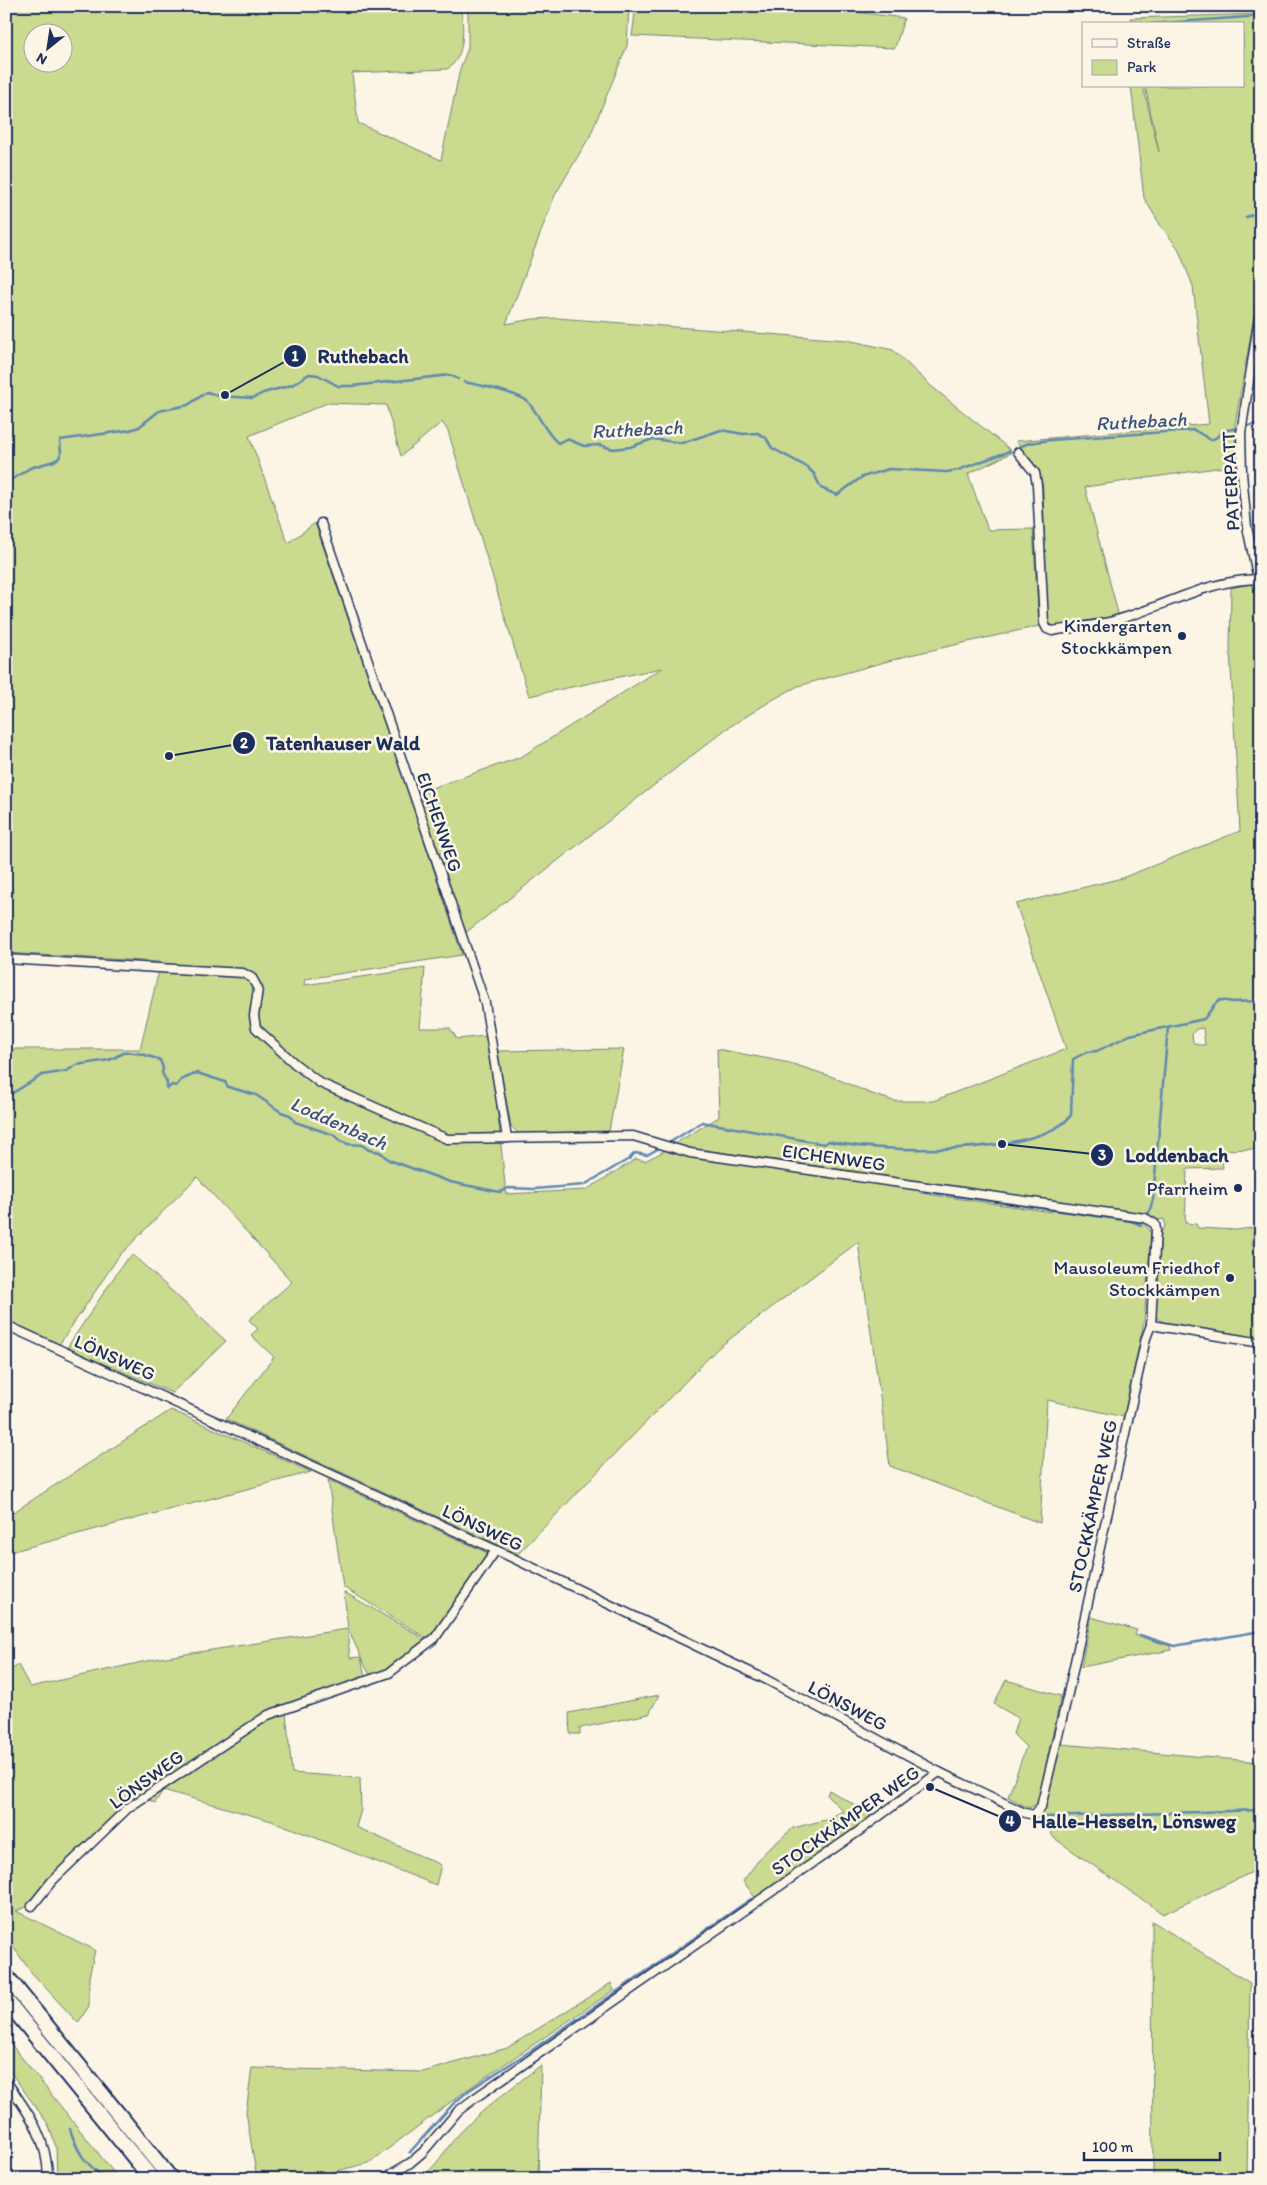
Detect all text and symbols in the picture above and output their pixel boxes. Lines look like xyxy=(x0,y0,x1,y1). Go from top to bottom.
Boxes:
north arrow xyxy=(22,22,72,72)
legend xyxy=(1082,22,1244,88)
text: Straße xyxy=(1127,34,1171,52)
text: N xyxy=(33,49,50,69)
text: Park xyxy=(1127,58,1157,76)
callout: Ruthebach xyxy=(283,338,419,373)
text: Ruthebach xyxy=(318,344,409,368)
text: 1 xyxy=(292,347,299,365)
water label: Ruthebach xyxy=(1095,407,1188,435)
water label: Ruthebach xyxy=(591,415,684,443)
street label: PATERPATT xyxy=(1216,430,1245,531)
place label: Kindergarten Stockkämpen xyxy=(1061,614,1172,659)
marker: Kindergarten Stockkämpen xyxy=(1176,630,1188,642)
callout: Tatenhauser Wald xyxy=(232,725,430,760)
text: Tatenhauser Wald xyxy=(265,731,421,755)
text: 2 xyxy=(240,734,248,752)
street label: EICHENWEG xyxy=(412,769,467,875)
water label: Loddenbach xyxy=(287,1091,391,1155)
callout: Loddenbach xyxy=(1090,1138,1238,1173)
street label: EICHENWEG xyxy=(781,1139,887,1176)
text: Loddenbach xyxy=(1125,1143,1229,1167)
text: 3 xyxy=(1098,1146,1106,1164)
place label: Pfarrheim xyxy=(1146,1177,1229,1200)
marker: Pfarrheim xyxy=(1232,1182,1244,1194)
place label: Mausoleum Friedhof Stockkämpen xyxy=(1053,1256,1221,1301)
marker: Mausoleum Friedhof Stockkämpen xyxy=(1224,1272,1236,1284)
street label: LÖNSWEG xyxy=(71,1329,159,1386)
street label: STOCKKÄMPER WEG xyxy=(1063,1418,1122,1594)
street label: LÖNSWEG xyxy=(439,1499,527,1556)
street label: LÖNSWEG xyxy=(804,1675,891,1736)
street label: LÖNSWEG xyxy=(105,1745,188,1814)
street label: STOCKKÄMPER WEG xyxy=(767,1761,924,1880)
callout: Halle-Hesseln, Lönsweg xyxy=(997,1803,1246,1838)
text: Halle-Hesseln, Lönsweg xyxy=(1032,1809,1237,1834)
text: 4 xyxy=(1005,1812,1015,1830)
scale bar xyxy=(1084,2130,1221,2162)
text: 100 m xyxy=(1092,2138,1134,2156)

